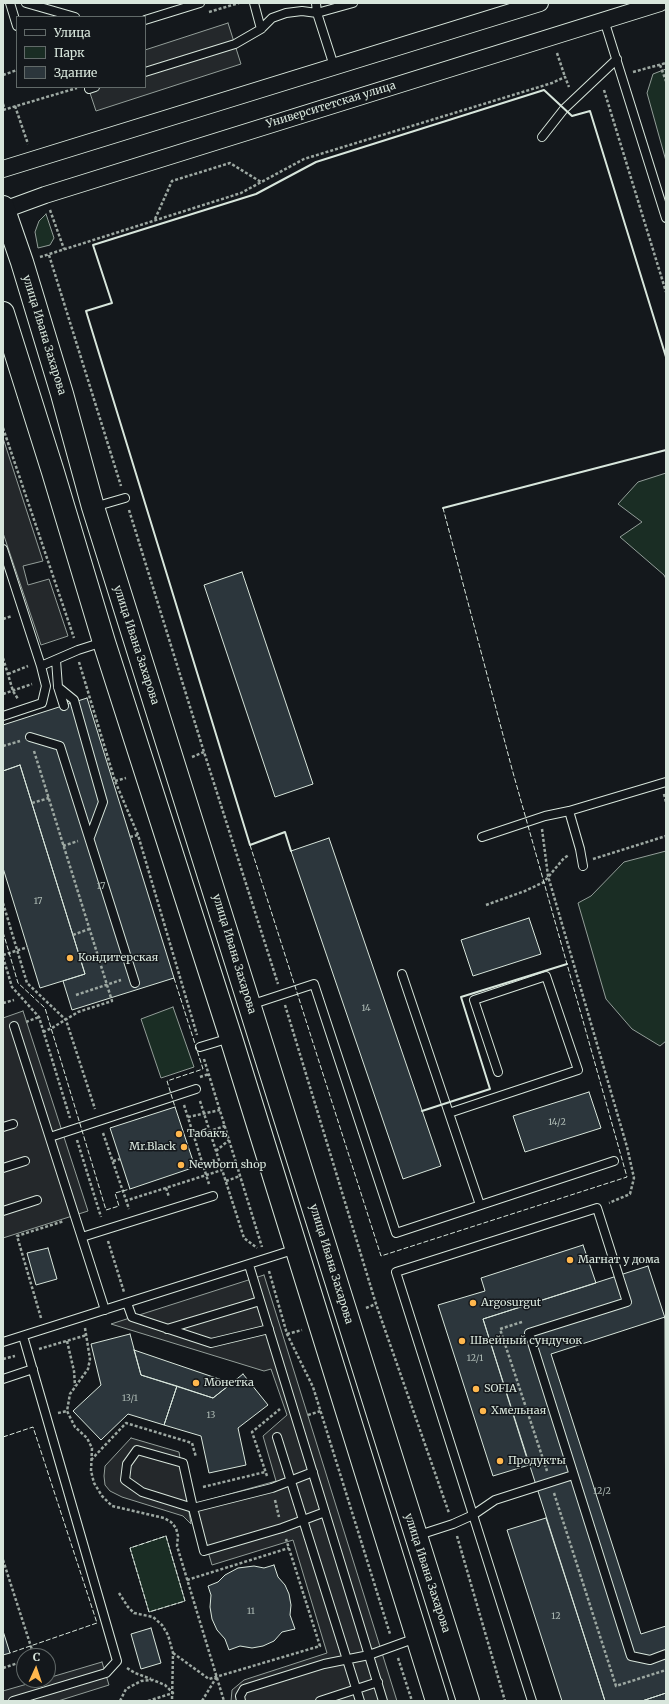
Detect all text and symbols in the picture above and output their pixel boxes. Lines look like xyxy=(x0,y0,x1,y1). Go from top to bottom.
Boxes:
legend xyxy=(16,16,146,88)
text: Улица xyxy=(54,25,91,40)
text: Парк xyxy=(54,45,85,60)
text: Здание xyxy=(54,65,97,80)
street label: Университетская улица xyxy=(265,79,397,131)
street label: улица Ивана Захарова xyxy=(19,273,69,397)
street label: улица Ивана Захарова xyxy=(110,584,162,706)
house number: 17 xyxy=(97,881,105,891)
street label: улица Ивана Захарова xyxy=(209,892,259,1016)
house number: 17 xyxy=(34,896,42,906)
place label: Кондитерская xyxy=(78,951,158,965)
marker: Кондитерская xyxy=(65,953,75,963)
house number: 14 xyxy=(361,1003,371,1013)
house number: 14/2 xyxy=(548,1117,566,1127)
place label: Табакъ xyxy=(187,1127,227,1141)
marker: Табакъ xyxy=(174,1129,184,1139)
place label: Mr.Black xyxy=(129,1140,176,1154)
marker: Mr.Black xyxy=(179,1142,189,1152)
place label: Newborn shop xyxy=(189,1158,266,1172)
marker: Newborn shop xyxy=(176,1160,186,1170)
street label: улица Ивана Захарова xyxy=(306,1202,356,1326)
place label: Магнат у дома xyxy=(578,1253,660,1267)
marker: Магнат у дома xyxy=(565,1255,575,1265)
place label: Argosurgut xyxy=(481,1296,541,1310)
marker: Argosurgut xyxy=(468,1298,478,1308)
place label: Швейный сундучок xyxy=(470,1334,582,1348)
marker: Швейный сундучок xyxy=(457,1336,467,1346)
house number: 12/1 xyxy=(467,1353,483,1363)
place label: Монетка xyxy=(204,1376,254,1390)
marker: Монетка xyxy=(191,1378,201,1388)
place label: SOFIA xyxy=(484,1382,517,1396)
marker: SOFIA xyxy=(471,1384,481,1394)
house number: 13/1 xyxy=(122,1393,138,1403)
place label: Хмельная xyxy=(491,1404,546,1418)
marker: Хмельная xyxy=(478,1406,488,1416)
house number: 13 xyxy=(207,1410,215,1420)
place label: Продукты xyxy=(508,1454,566,1468)
marker: Продукты xyxy=(495,1456,505,1466)
house number: 12/2 xyxy=(593,1486,611,1496)
street label: улица Ивана Захарова xyxy=(401,1512,453,1634)
house number: 11 xyxy=(247,1606,255,1616)
house number: 12 xyxy=(551,1611,561,1621)
north arrow xyxy=(16,1648,56,1688)
text: С xyxy=(33,1650,41,1664)

